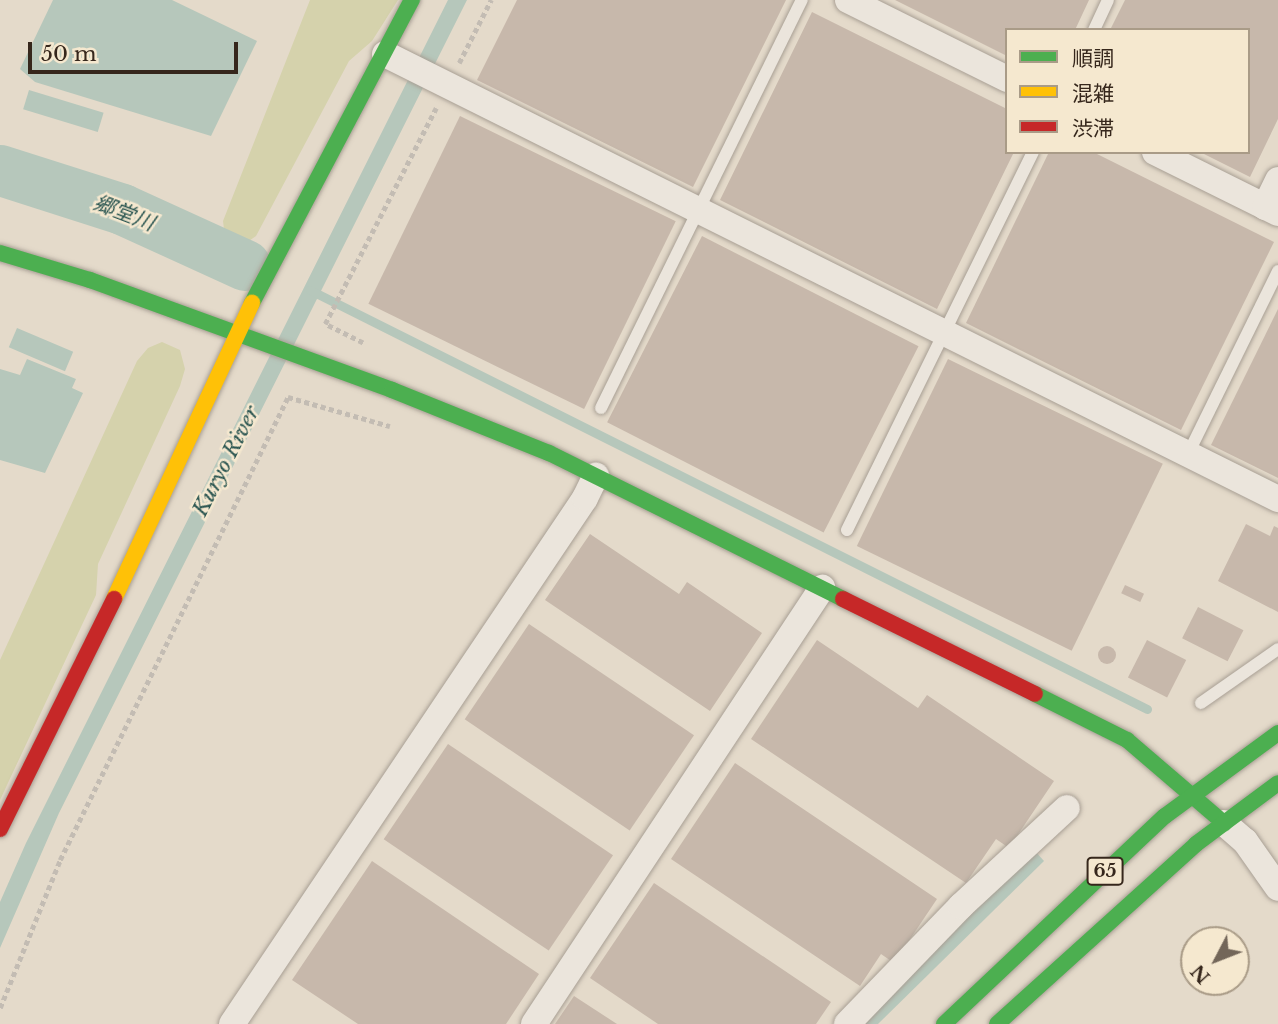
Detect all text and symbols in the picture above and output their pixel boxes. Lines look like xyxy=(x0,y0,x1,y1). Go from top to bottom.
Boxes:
scale bar xyxy=(32,28,242,72)
legend xyxy=(1005,28,1250,154)
text: 50 m xyxy=(41,41,96,67)
text: 順調 xyxy=(1072,46,1114,72)
text: 混雑 xyxy=(1072,81,1114,107)
text: 渋滞 xyxy=(1072,116,1114,142)
water label: 郷堂川 xyxy=(90,190,158,236)
water label: Kuryo River xyxy=(187,402,265,520)
road number: 65 xyxy=(1086,856,1124,886)
north arrow xyxy=(1180,926,1250,996)
text: N xyxy=(1186,960,1215,988)

